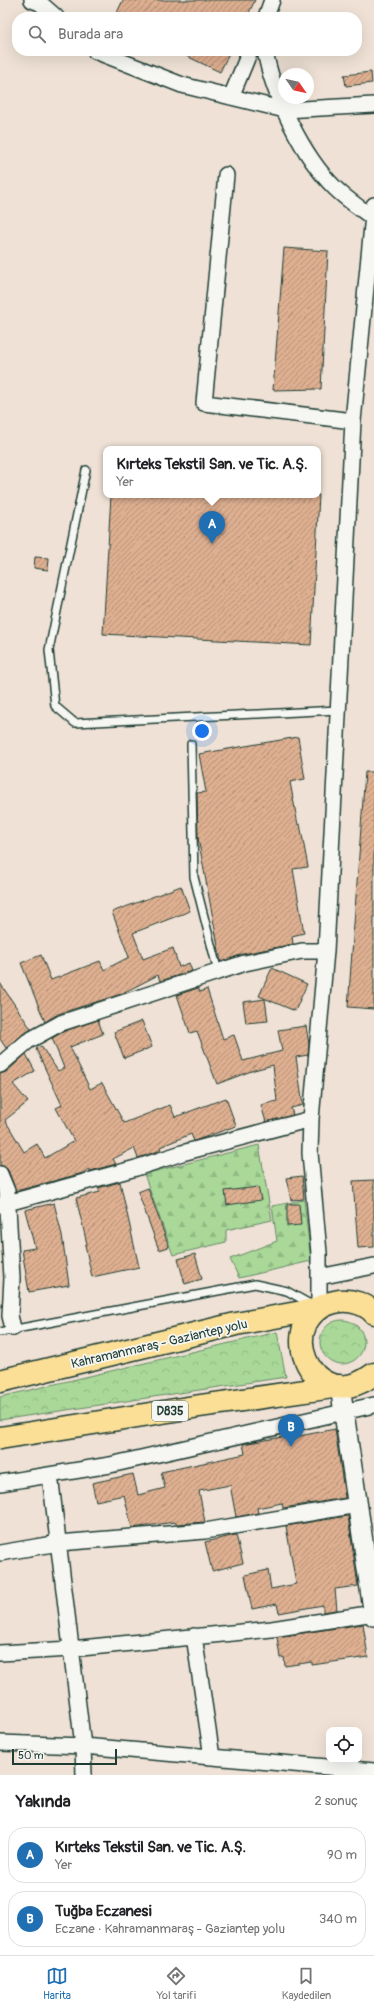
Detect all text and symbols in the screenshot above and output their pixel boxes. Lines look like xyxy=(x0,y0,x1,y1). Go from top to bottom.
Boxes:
search box xyxy=(12,12,362,56)
icon: search xyxy=(26,23,48,45)
text: Burada ara xyxy=(58,25,123,44)
north arrow xyxy=(278,68,314,104)
popup xyxy=(103,446,321,498)
text: Kırteks Tekstil San. ve Tic. A.Ş. xyxy=(117,455,308,474)
text: Yer xyxy=(117,474,134,490)
pin: A xyxy=(199,511,225,544)
your location xyxy=(192,721,212,741)
street label: Kahramanmaraş - Gaziantep yolu xyxy=(69,1316,249,1372)
road number: D835 xyxy=(152,1401,188,1421)
pin: B xyxy=(278,1414,304,1447)
map controls xyxy=(326,1727,362,1763)
button: locate xyxy=(326,1727,362,1763)
scale bar xyxy=(12,1747,117,1766)
text: 50 m xyxy=(18,1749,44,1762)
text: Yakında xyxy=(16,1791,71,1812)
text: 2 sonuç xyxy=(315,1793,358,1809)
text: Kırteks Tekstil San. ve Tic. A.Ş. xyxy=(55,1838,246,1857)
text: A xyxy=(26,1847,34,1863)
text: 90 m xyxy=(327,1847,357,1863)
text: Yer xyxy=(55,1857,72,1873)
text: Tuğba Eczanesi xyxy=(55,1902,152,1921)
text: B xyxy=(26,1911,34,1927)
text: 340 m xyxy=(319,1911,357,1927)
text: Eczane · Kahramanmaraş - Gaziantep yolu xyxy=(55,1921,285,1937)
tab: Harita xyxy=(43,1965,71,2002)
tab: Yol tarifi xyxy=(157,1965,196,2002)
tab: Kaydedilen xyxy=(282,1965,331,2002)

